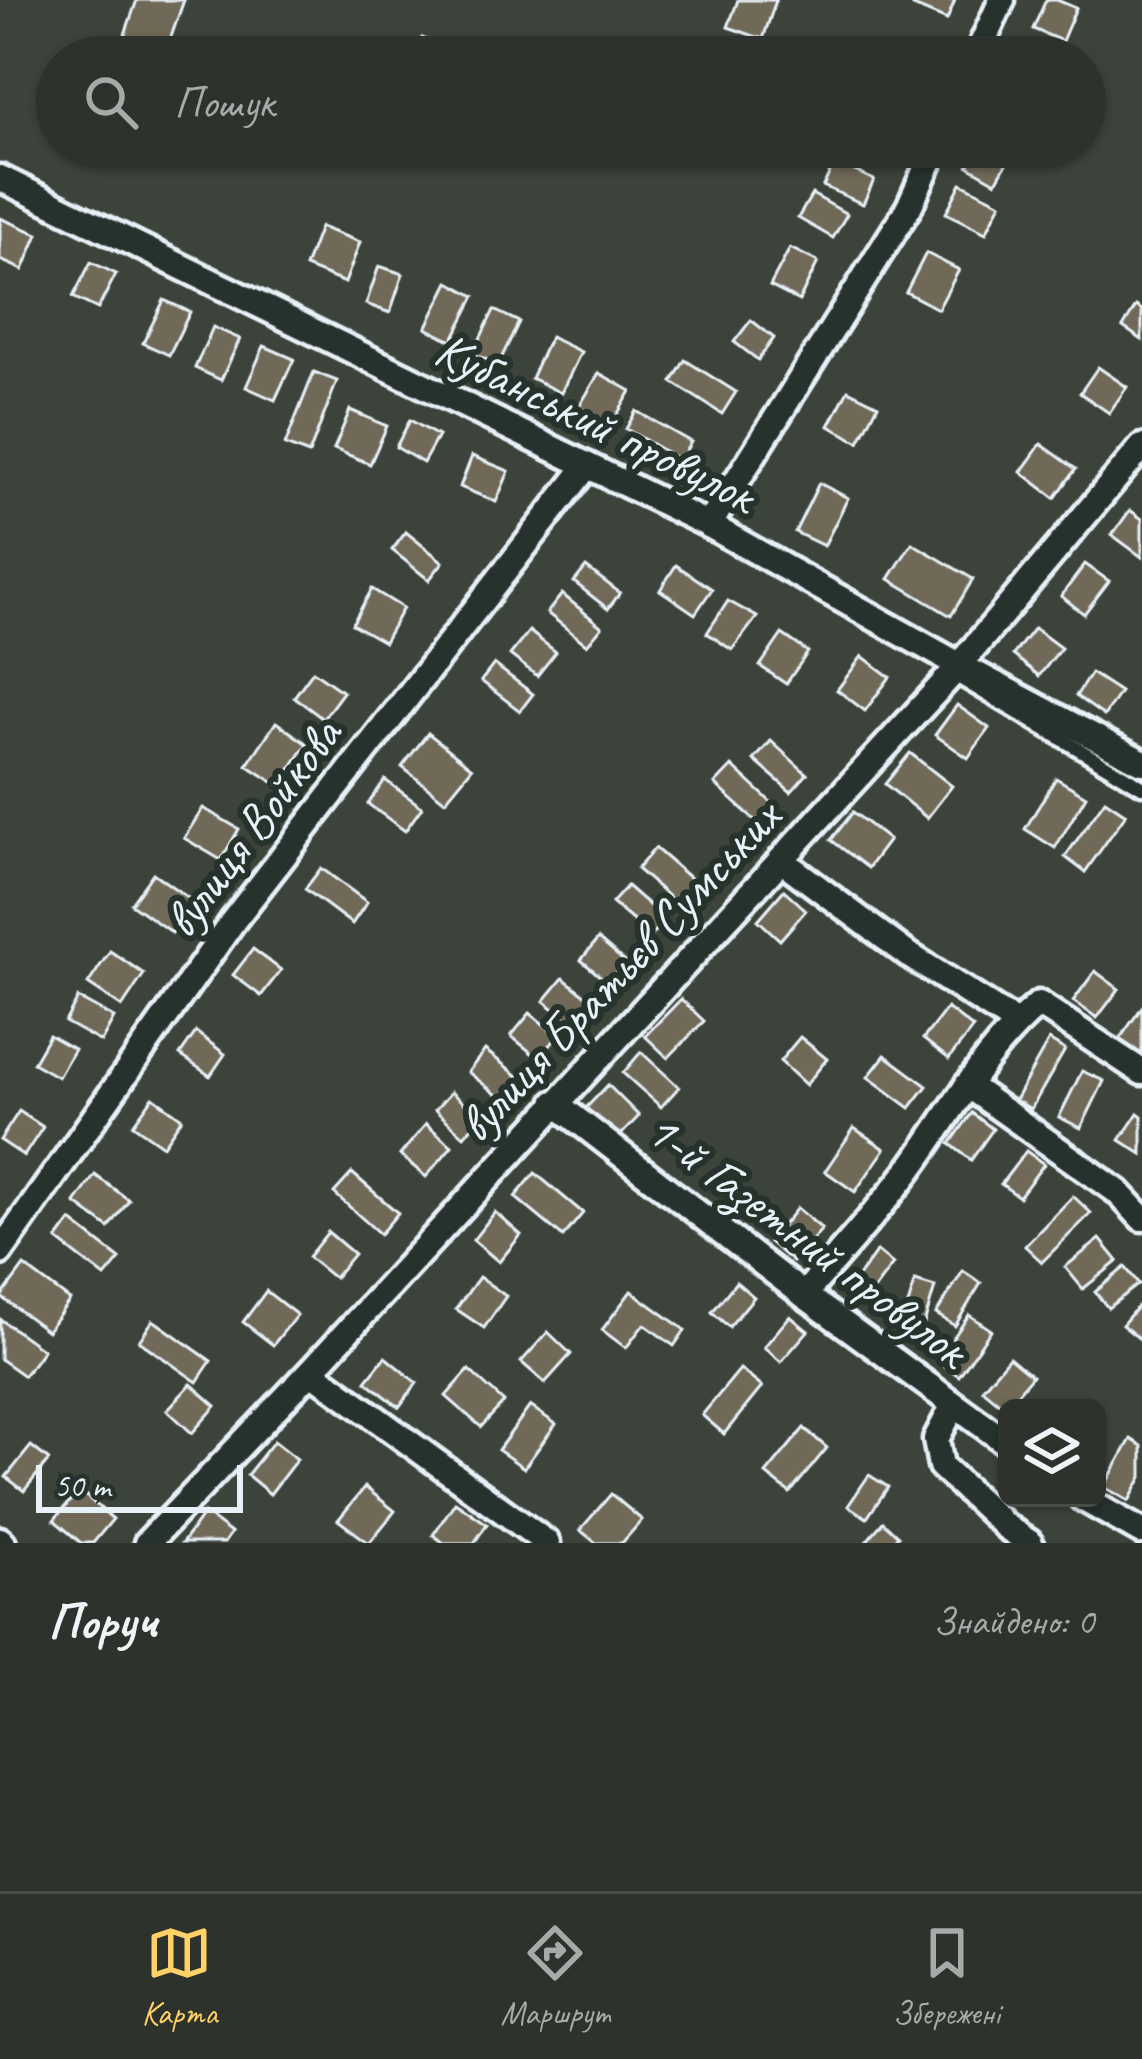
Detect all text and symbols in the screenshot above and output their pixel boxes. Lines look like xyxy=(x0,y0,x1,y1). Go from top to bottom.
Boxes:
search box xyxy=(36,36,1106,168)
icon: search xyxy=(78,69,144,135)
text: Пошук xyxy=(174,74,274,131)
street label: Кубанський провулок xyxy=(425,317,769,528)
street label: вулиця Войкова xyxy=(149,702,357,950)
street label: вулиця Братьєв Сумських xyxy=(443,783,797,1155)
street label: 1-й Газетний провулок xyxy=(634,1097,984,1383)
map controls xyxy=(998,1399,1106,1507)
button: layers xyxy=(998,1399,1106,1507)
scale bar xyxy=(36,1459,243,1512)
text: 50 m xyxy=(54,1465,110,1507)
text: Поруч xyxy=(48,1589,157,1653)
text: Знайдено: 0 xyxy=(933,1597,1094,1646)
tab: Карта xyxy=(142,1920,217,2034)
tab: Маршрут xyxy=(501,1920,609,2034)
tab: Збережені xyxy=(893,1920,1000,2034)

